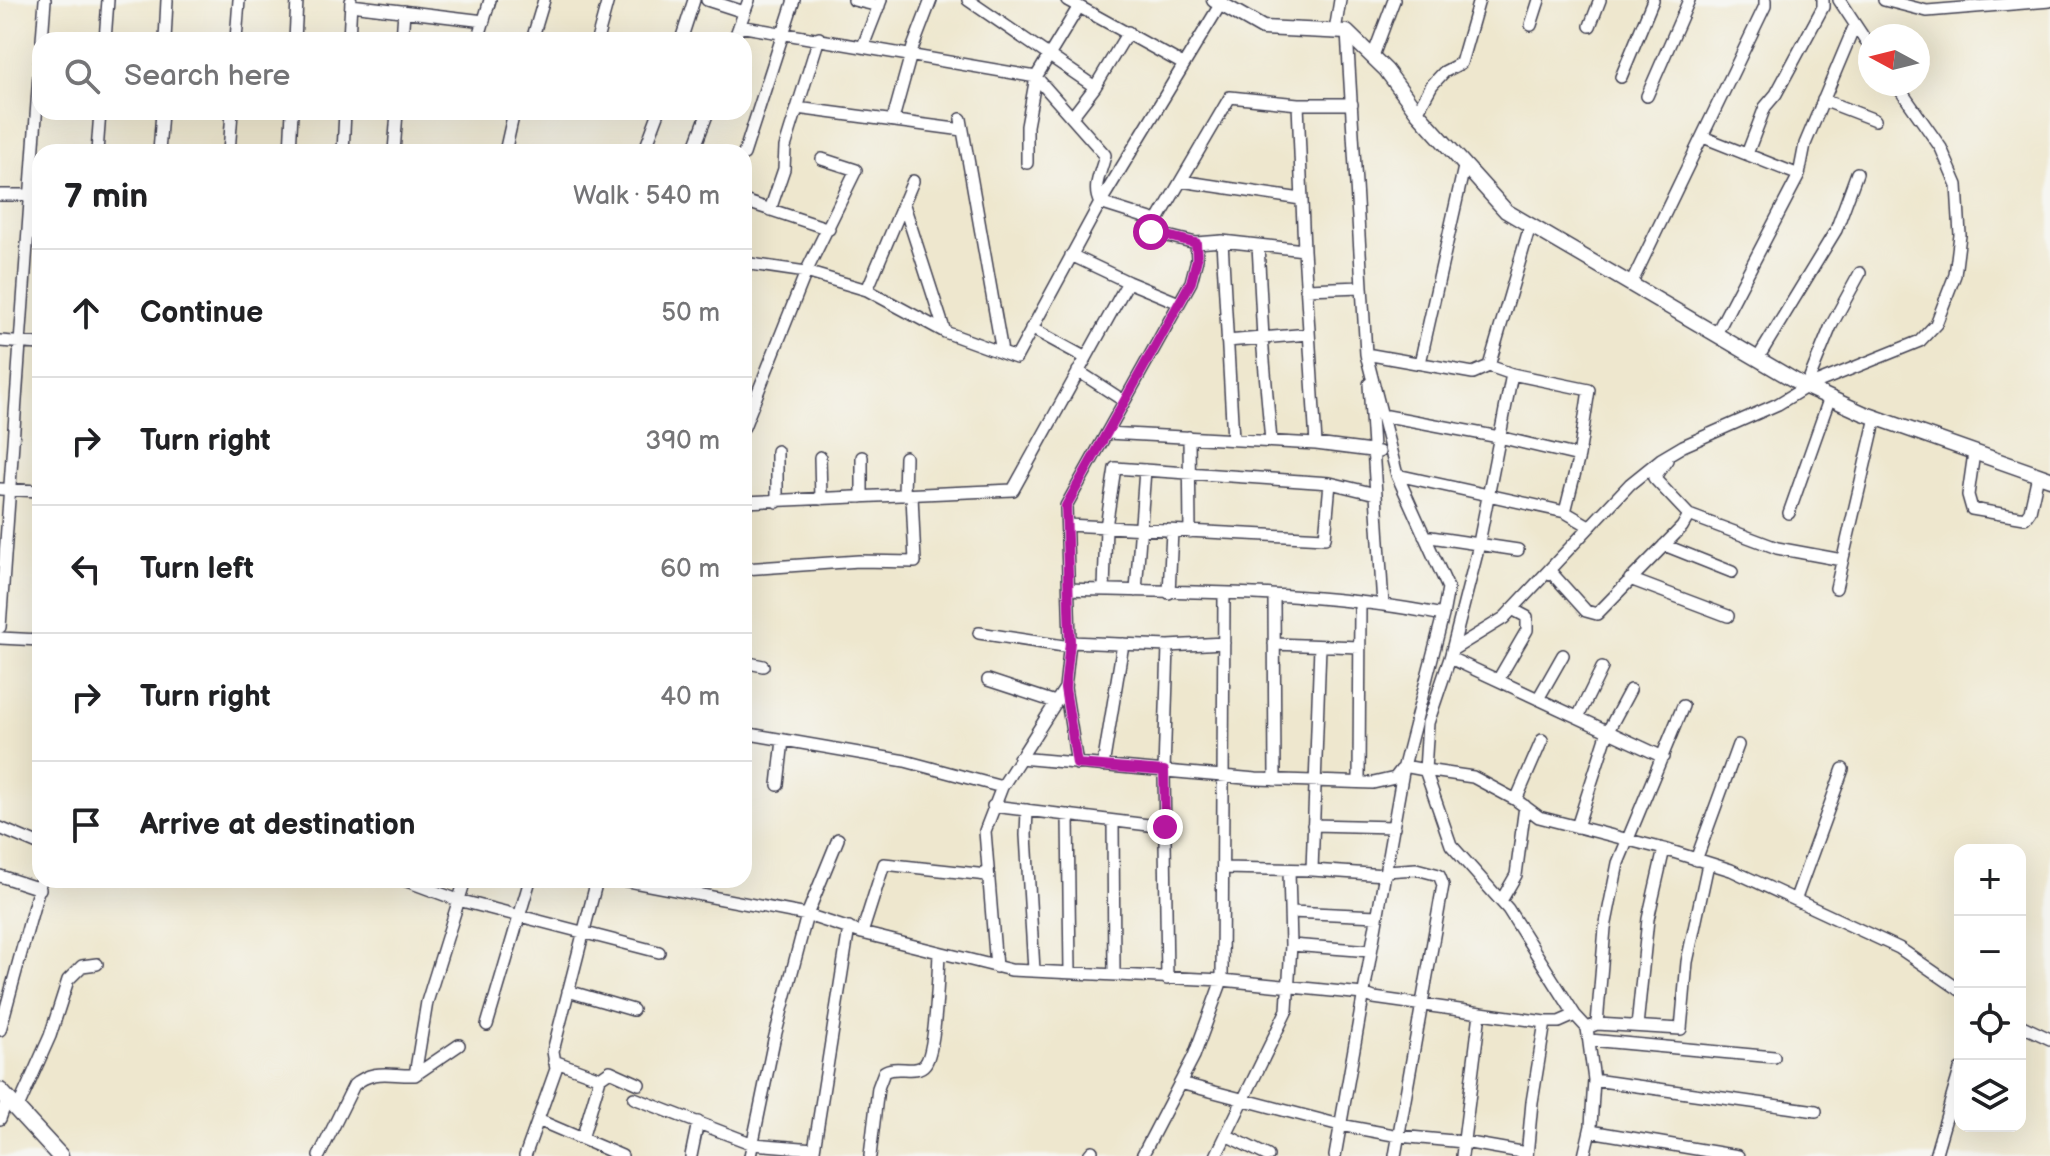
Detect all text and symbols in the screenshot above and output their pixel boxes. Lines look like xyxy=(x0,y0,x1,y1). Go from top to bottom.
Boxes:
north arrow xyxy=(1858,24,1930,96)
search box xyxy=(32,32,752,120)
icon: search xyxy=(60,54,104,98)
text: Search here xyxy=(124,58,290,94)
text: 7 min xyxy=(64,176,148,217)
text: Walk · 540 m xyxy=(573,181,720,212)
route start xyxy=(1133,214,1169,250)
icon: ahead xyxy=(64,291,108,335)
text: Continue xyxy=(140,295,263,331)
text: 50 m xyxy=(661,298,720,329)
icon: right xyxy=(64,419,108,463)
text: Turn right xyxy=(140,423,271,459)
text: 390 m xyxy=(645,426,720,457)
icon: left xyxy=(64,547,108,591)
text: Turn left xyxy=(140,551,254,587)
text: 60 m xyxy=(660,554,720,585)
icon: right xyxy=(64,675,108,719)
text: Turn right xyxy=(140,679,271,715)
text: 40 m xyxy=(660,682,720,713)
icon: arrive xyxy=(64,803,108,847)
text: Arrive at destination xyxy=(140,807,416,843)
route end xyxy=(1147,809,1183,845)
map controls xyxy=(1954,844,2026,1132)
button: + xyxy=(1954,844,2026,916)
button: − xyxy=(1954,916,2026,988)
button: locate xyxy=(1954,988,2026,1060)
button: layers xyxy=(1954,1060,2026,1132)

